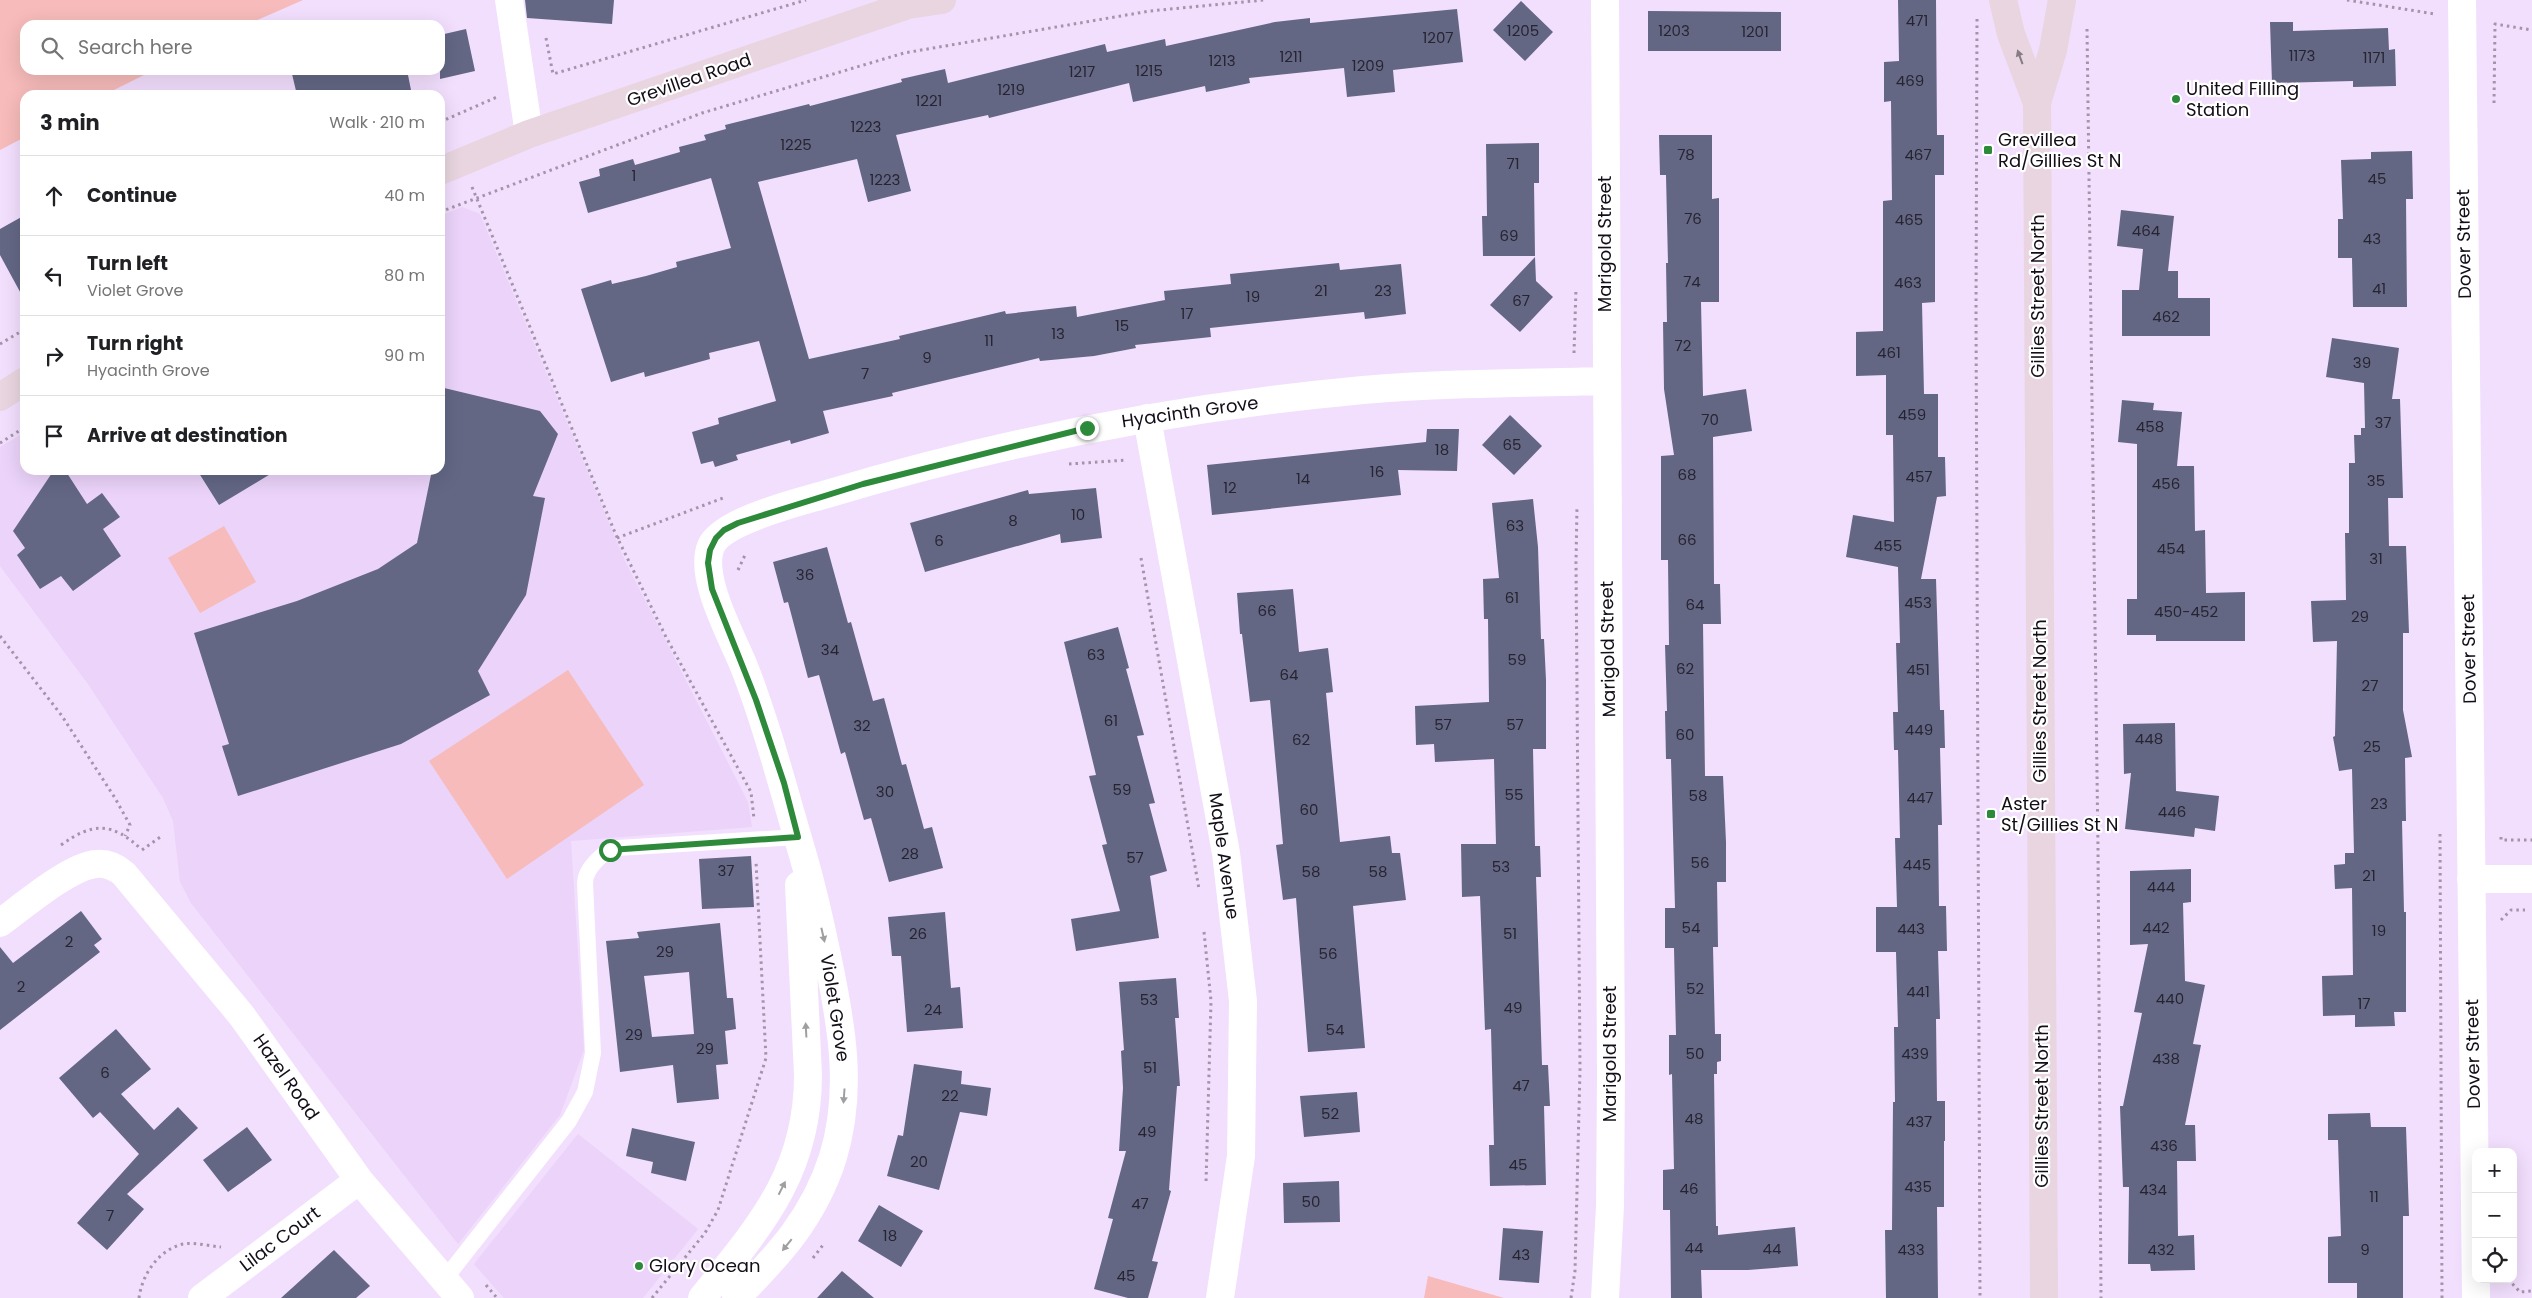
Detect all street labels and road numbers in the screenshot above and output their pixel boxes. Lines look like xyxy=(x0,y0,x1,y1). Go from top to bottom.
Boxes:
street label: Grevillea Road xyxy=(623,47,754,113)
street label: Marigold Street xyxy=(1592,176,1617,312)
street label: Dover Street xyxy=(2450,189,2477,299)
street label: Gillies Street North xyxy=(2025,214,2050,378)
street label: Hyacinth Grove xyxy=(1120,390,1260,433)
street label: Marigold Street xyxy=(1594,580,1621,718)
street label: Dover Street xyxy=(2455,594,2482,704)
street label: Gillies Street North xyxy=(2027,619,2052,783)
street label: Maple Avenue xyxy=(1203,791,1246,921)
street label: Violet Grove xyxy=(815,952,856,1063)
street label: Marigold Street xyxy=(1597,986,1622,1122)
street label: Dover Street xyxy=(2459,999,2486,1109)
street label: Gillies Street North xyxy=(2029,1024,2054,1188)
street label: Hazel Road xyxy=(247,1029,325,1125)
street label: Lilac Court xyxy=(234,1200,325,1277)

